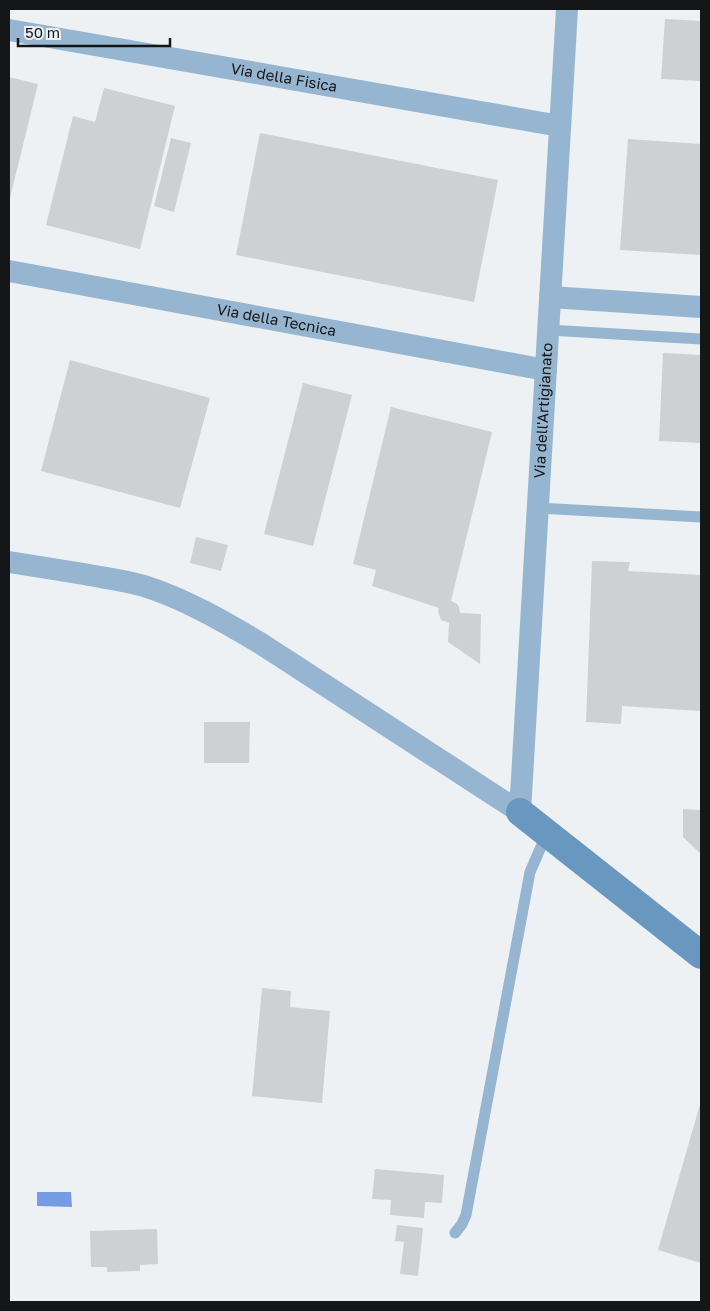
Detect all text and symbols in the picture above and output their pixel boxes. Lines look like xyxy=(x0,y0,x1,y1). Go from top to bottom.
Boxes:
scale bar xyxy=(18,15,170,47)
text: 50 m xyxy=(25,23,60,41)
street label: Via della Fisica xyxy=(229,59,339,95)
street label: Via della Tecnica xyxy=(216,300,338,339)
street label: Via dell'Artigianato xyxy=(530,342,555,479)

